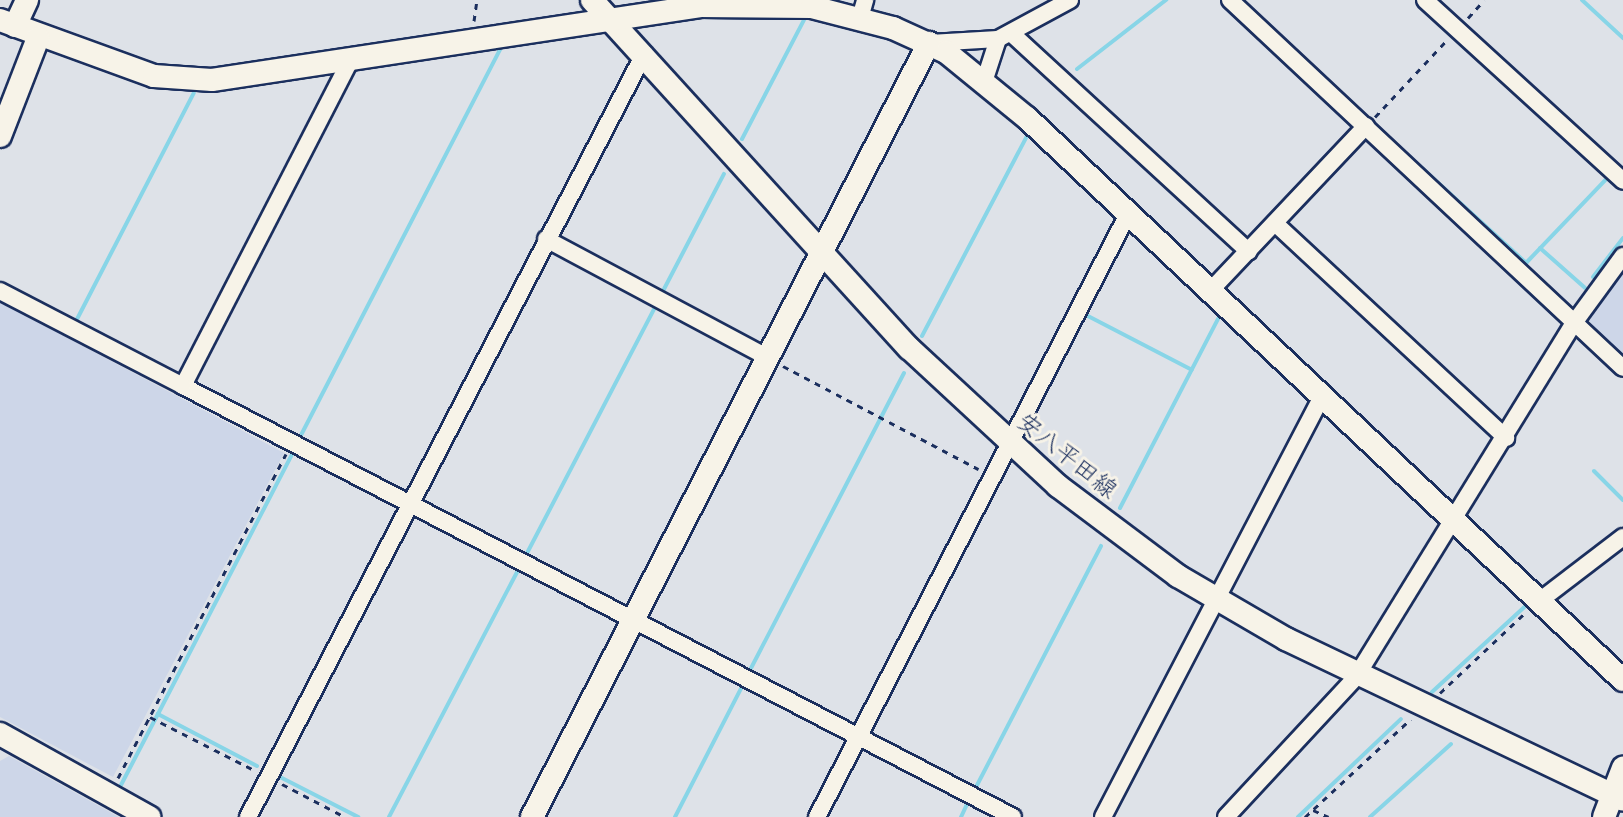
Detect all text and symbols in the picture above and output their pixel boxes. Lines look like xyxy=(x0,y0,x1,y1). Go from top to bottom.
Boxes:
street label: 安八平田線 xyxy=(1011,407,1123,505)

